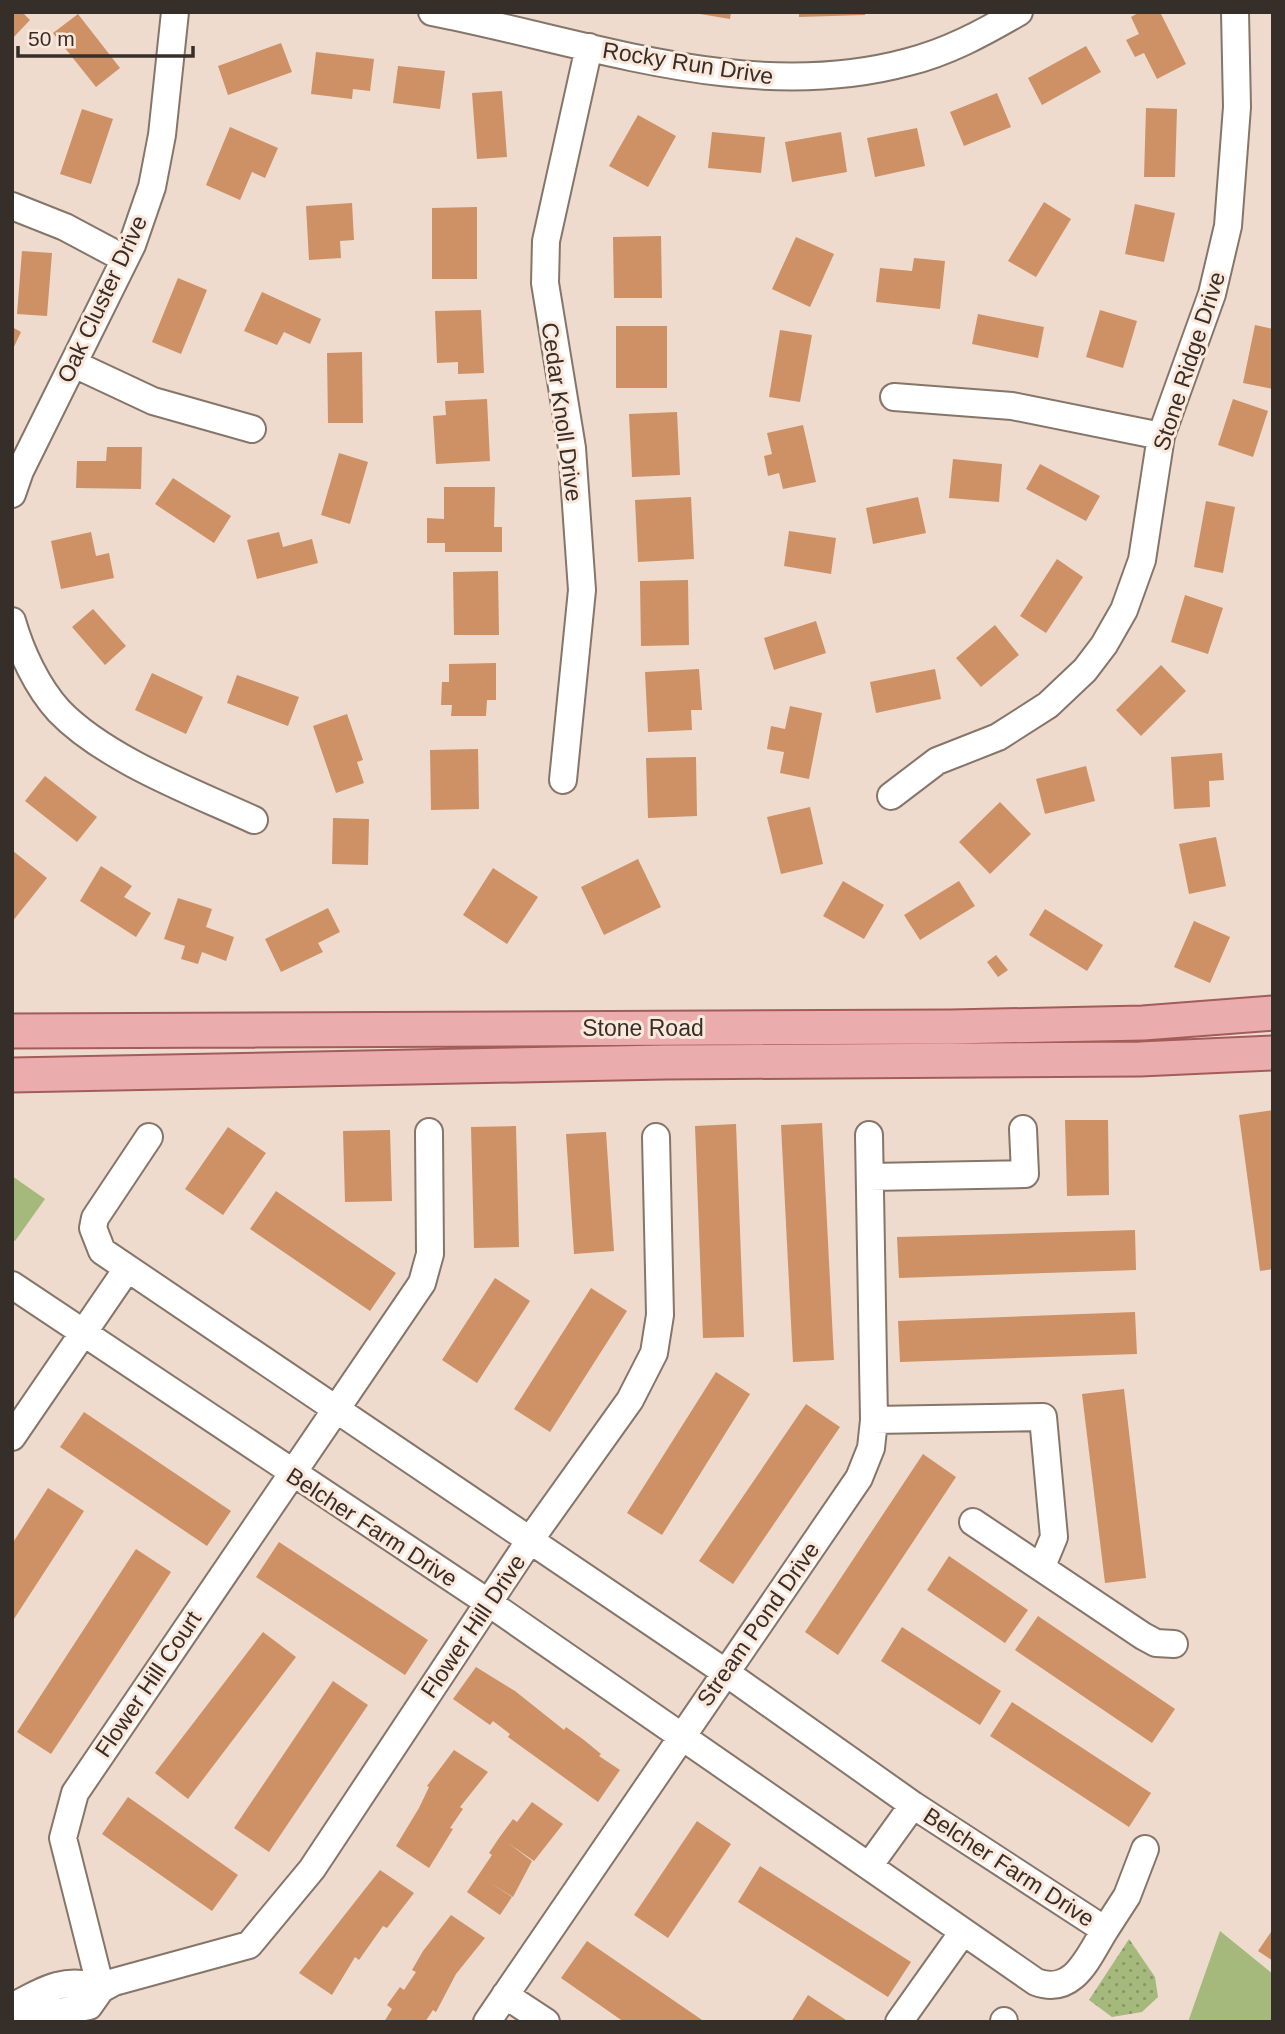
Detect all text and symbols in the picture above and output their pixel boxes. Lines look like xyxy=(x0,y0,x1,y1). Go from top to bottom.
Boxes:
scale bar xyxy=(18,14,192,58)
text: 50 m xyxy=(28,27,75,50)
street label: Rocky Run Drive xyxy=(601,37,775,89)
street label: Oak Cluster Drive xyxy=(52,211,152,387)
street label: Stone Ridge Drive xyxy=(1148,268,1230,454)
street label: Cedar Knoll Drive xyxy=(537,321,587,503)
street label: Stone Road xyxy=(582,1015,704,1041)
street label: Belcher Farm Drive xyxy=(282,1462,462,1592)
street label: Stream Pond Drive xyxy=(692,1537,824,1711)
street label: Flower Hill Drive xyxy=(415,1549,531,1703)
street label: Flower Hill Court xyxy=(90,1606,207,1762)
street label: Belcher Farm Drive xyxy=(919,1802,1099,1932)

